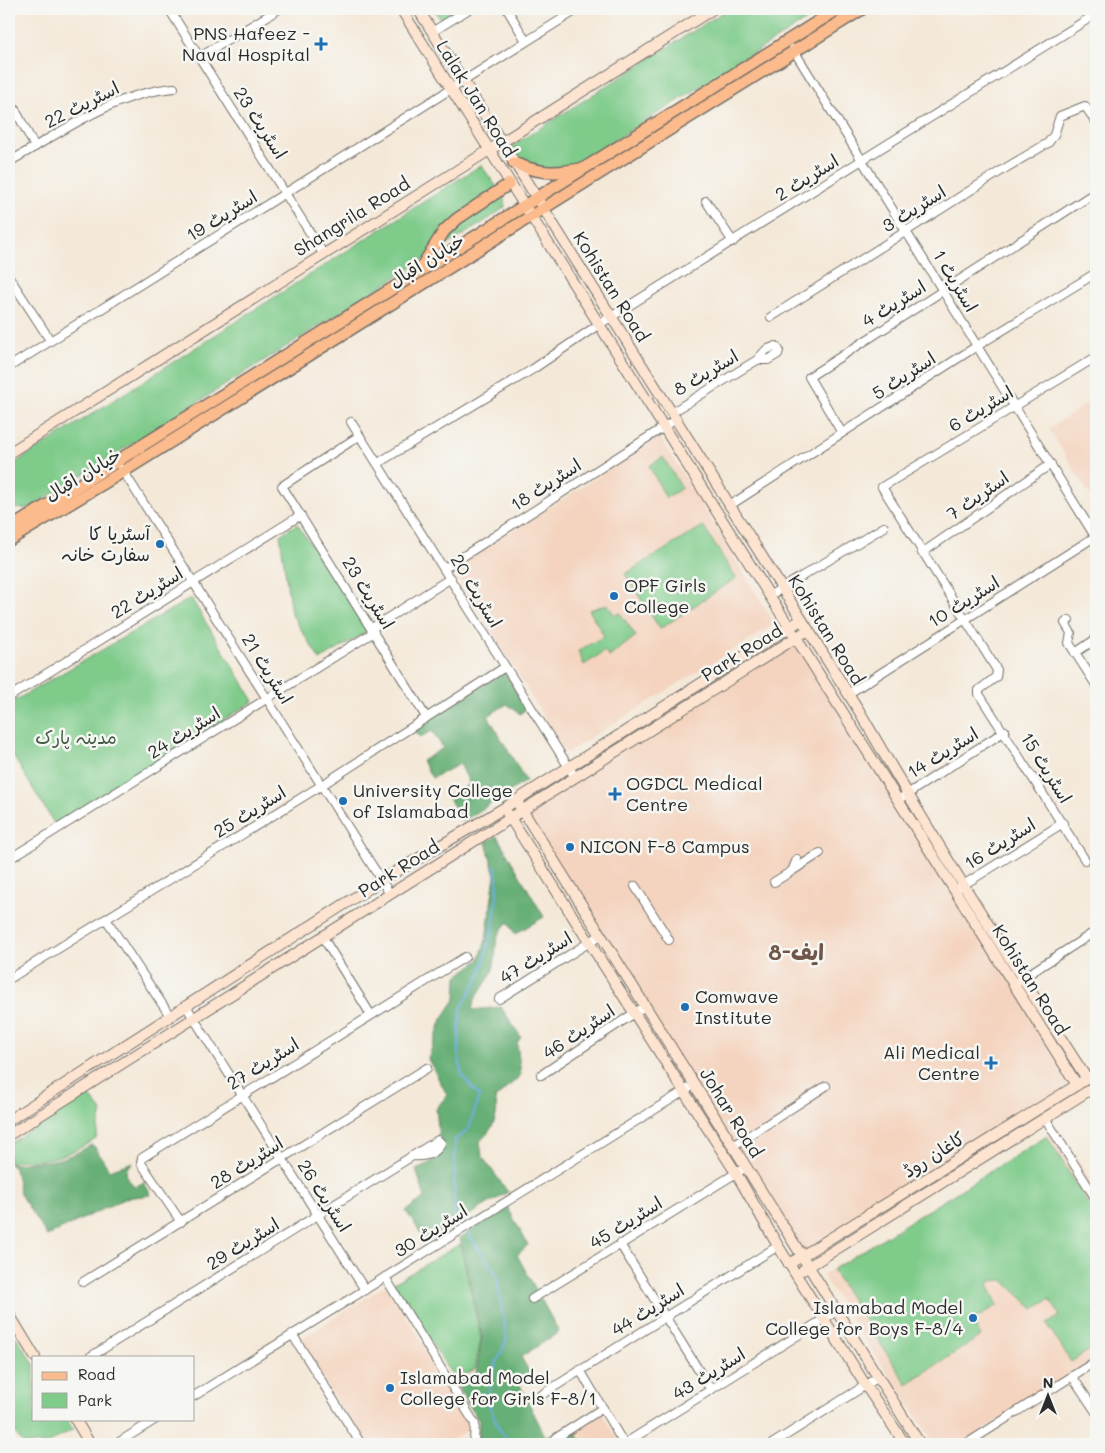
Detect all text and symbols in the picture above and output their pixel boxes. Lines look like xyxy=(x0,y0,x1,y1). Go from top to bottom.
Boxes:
place label: PNS Hafeez - Naval Hospital xyxy=(182,21,310,66)
street label: Lalak Jan Road xyxy=(431,36,522,161)
marker: PNS Hafeez - Naval Hospital xyxy=(314,37,328,51)
street label: اسٹریٹ 22 xyxy=(40,75,123,133)
street label: اسٹریٹ 23 xyxy=(229,82,293,163)
street label: اسٹریٹ 2 xyxy=(770,148,843,206)
street label: Shangrila Road xyxy=(289,171,414,262)
street label: اسٹریٹ 3 xyxy=(877,179,950,237)
street label: اسٹریٹ 19 xyxy=(181,184,261,246)
street label: Kohistan Road xyxy=(568,227,655,346)
street label: خیابان اقبال xyxy=(384,228,469,293)
street label: اسٹریٹ 1 xyxy=(928,245,984,316)
street label: اسٹریٹ 4 xyxy=(857,274,930,332)
street label: اسٹریٹ 8 xyxy=(669,343,742,401)
street label: اسٹریٹ 5 xyxy=(867,346,940,405)
street label: اسٹریٹ 6 xyxy=(944,379,1017,437)
street label: خیابان اقبال xyxy=(40,442,125,506)
street label: اسٹریٹ 18 xyxy=(506,452,585,516)
street label: اسٹریٹ 7 xyxy=(942,465,1013,525)
place label: آسٹریا کا سفارت خانہ xyxy=(61,521,152,566)
marker: آسٹریا کا سفارت خانہ xyxy=(154,538,166,550)
street label: اسٹریٹ 20 xyxy=(445,549,508,632)
street label: اسٹریٹ 23 xyxy=(337,552,401,633)
street label: اسٹریٹ 22 xyxy=(106,561,187,624)
street label: Kohistan Road xyxy=(783,570,870,689)
street label: اسٹریٹ 10 xyxy=(923,570,1004,632)
place label: OPF Girls College xyxy=(624,573,706,618)
marker: OPF Girls College xyxy=(608,590,620,602)
street label: Park Road xyxy=(696,618,787,687)
street label: اسٹریٹ 21 xyxy=(237,629,299,708)
street label: اسٹریٹ 24 xyxy=(143,700,224,764)
street label: اسٹریٹ 14 xyxy=(902,721,982,783)
park label: مدینہ پارک xyxy=(35,725,117,750)
street label: اسٹریٹ 15 xyxy=(1016,728,1078,807)
place label: OGDCL Medical Centre xyxy=(626,771,763,816)
place label: University College of Islamabad xyxy=(353,778,513,823)
street label: اسٹریٹ 25 xyxy=(209,779,290,843)
marker: OGDCL Medical Centre xyxy=(608,787,622,801)
marker: University College of Islamabad xyxy=(337,795,349,807)
street label: اسٹریٹ 16 xyxy=(959,812,1040,874)
street label: Park Road xyxy=(353,834,444,903)
place label: NICON F-8 Campus xyxy=(580,834,750,858)
marker: NICON F-8 Campus xyxy=(564,841,576,853)
street label: Kohistan Road xyxy=(987,920,1074,1039)
street label: اسٹریٹ 47 xyxy=(495,925,576,989)
district label: ایف-8 xyxy=(768,937,824,966)
place label: Comwave Institute xyxy=(695,984,779,1029)
street label: اسٹریٹ 46 xyxy=(538,998,619,1064)
marker: Comwave Institute xyxy=(679,1001,691,1013)
street label: اسٹریٹ 27 xyxy=(222,1032,303,1095)
place label: Ali Medical Centre xyxy=(883,1040,980,1085)
marker: Ali Medical Centre xyxy=(984,1056,998,1070)
street label: Johar Road xyxy=(695,1063,769,1162)
street label: کاغان روڈ xyxy=(898,1126,969,1183)
street label: اسٹریٹ 28 xyxy=(206,1130,287,1194)
street label: اسٹریٹ 26 xyxy=(293,1155,357,1236)
street label: اسٹریٹ 45 xyxy=(584,1190,666,1254)
street label: اسٹریٹ 30 xyxy=(389,1198,472,1262)
street label: اسٹریٹ 29 xyxy=(202,1211,283,1275)
street label: اسٹریٹ 44 xyxy=(606,1277,689,1341)
place label: Islamabad Model College for Boys F-8/4 xyxy=(765,1295,963,1340)
marker: Islamabad Model College for Boys F-8/4 xyxy=(967,1312,979,1324)
street label: اسٹریٹ 43 xyxy=(667,1341,750,1405)
legend xyxy=(32,1356,195,1420)
text: Road xyxy=(78,1364,115,1384)
place label: Islamabad Model College for Girls F-8/1 xyxy=(400,1365,596,1410)
north arrow xyxy=(1022,1370,1072,1420)
text: N xyxy=(1043,1373,1053,1392)
marker: Islamabad Model College for Girls F-8/1 xyxy=(384,1382,396,1394)
text: Park xyxy=(78,1390,112,1410)

